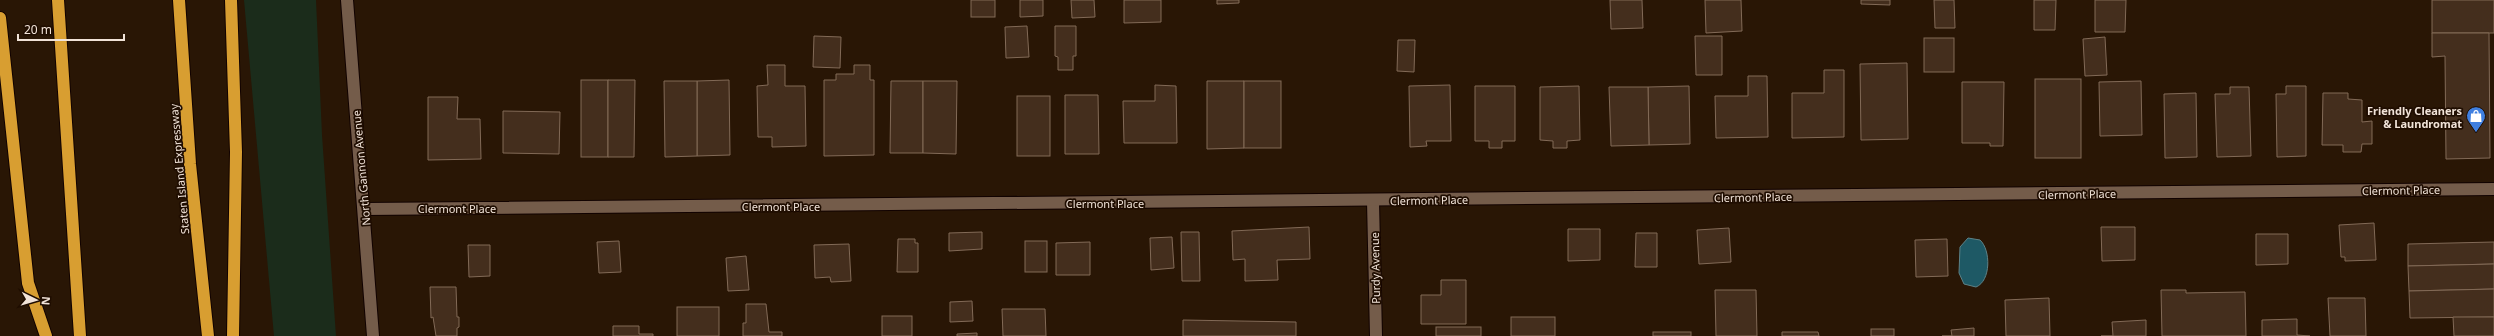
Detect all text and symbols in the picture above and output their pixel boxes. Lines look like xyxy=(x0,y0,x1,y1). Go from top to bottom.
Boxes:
scale bar xyxy=(18,16,124,42)
text: 20 m xyxy=(24,21,52,38)
street label: Staten Island Expressway xyxy=(166,103,192,235)
place label: Friendly Cleaners & Laundromat xyxy=(2367,103,2462,131)
shop icon: Friendly Cleaners & Laundromat xyxy=(2465,105,2487,133)
street label: North Gannon Avenue xyxy=(348,110,374,226)
street label: Clermont Place xyxy=(2362,182,2440,198)
street label: Clermont Place xyxy=(2038,186,2116,202)
street label: Clermont Place xyxy=(1714,189,1792,205)
street label: Clermont Place xyxy=(1390,192,1468,208)
street label: Clermont Place xyxy=(1066,196,1144,211)
street label: Clermont Place xyxy=(742,199,820,214)
street label: Clermont Place xyxy=(418,201,496,216)
street label: Purdy Avenue xyxy=(1367,232,1383,304)
north arrow xyxy=(16,280,56,320)
text: N xyxy=(39,296,54,306)

